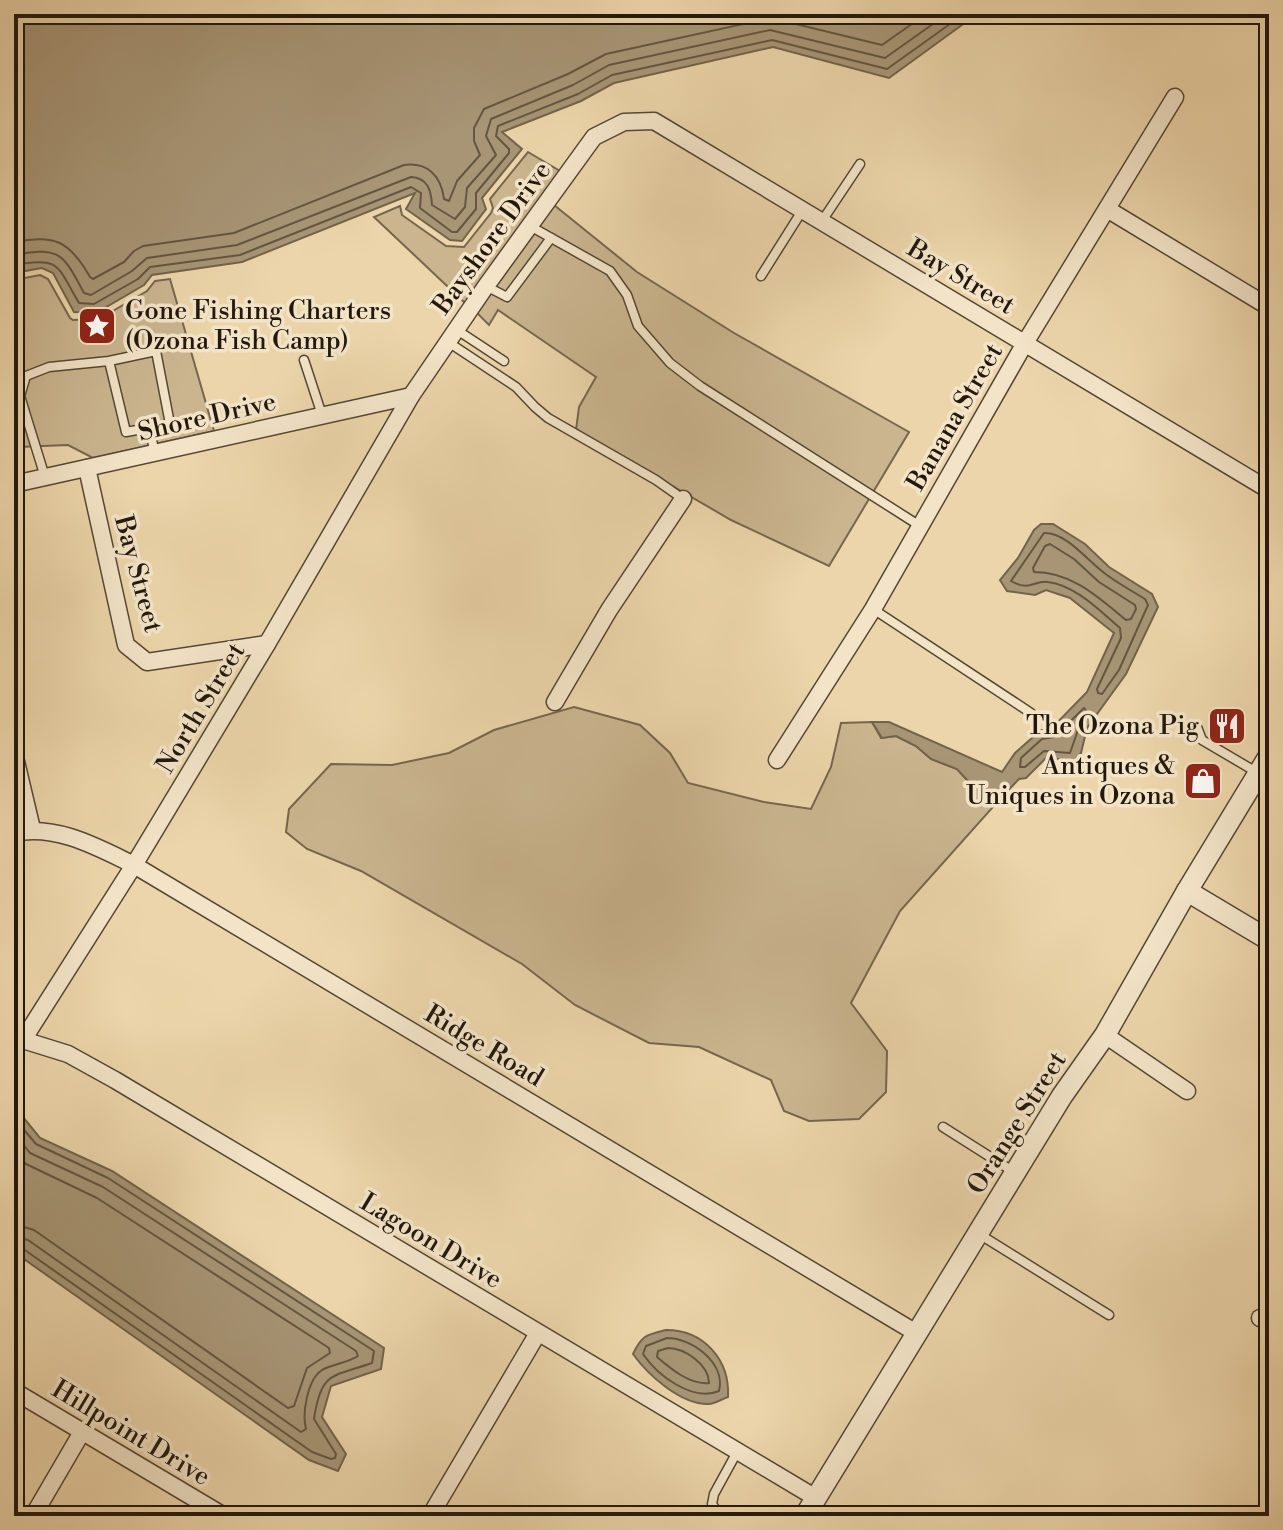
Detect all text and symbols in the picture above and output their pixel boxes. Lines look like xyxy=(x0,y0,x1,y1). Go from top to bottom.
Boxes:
street label: Bayshore Drive xyxy=(425,155,558,321)
street label: Bay Street xyxy=(901,232,1021,322)
place label: Gone Fishing Charters (Ozona Fish Camp) xyxy=(125,295,391,357)
place icon: Gone Fishing Charters (Ozona Fish Camp) xyxy=(76,305,118,347)
street label: Banana Street xyxy=(899,338,1010,497)
street label: Shore Drive xyxy=(135,386,279,448)
street label: Bay Street xyxy=(107,511,169,636)
street label: North Street xyxy=(150,637,252,779)
restaurant icon: The Ozona Pig xyxy=(1206,705,1248,747)
place label: The Ozona Pig xyxy=(1026,710,1200,742)
place label: Antiques & Uniques in Ozona xyxy=(966,750,1176,812)
shop icon: Antiques & Uniques in Ozona xyxy=(1182,760,1224,802)
street label: Ridge Road xyxy=(419,998,550,1094)
street label: Orange Street xyxy=(960,1046,1074,1200)
street label: Lagoon Drive xyxy=(354,1186,508,1296)
street label: Hillpoint Drive xyxy=(46,1373,216,1493)

